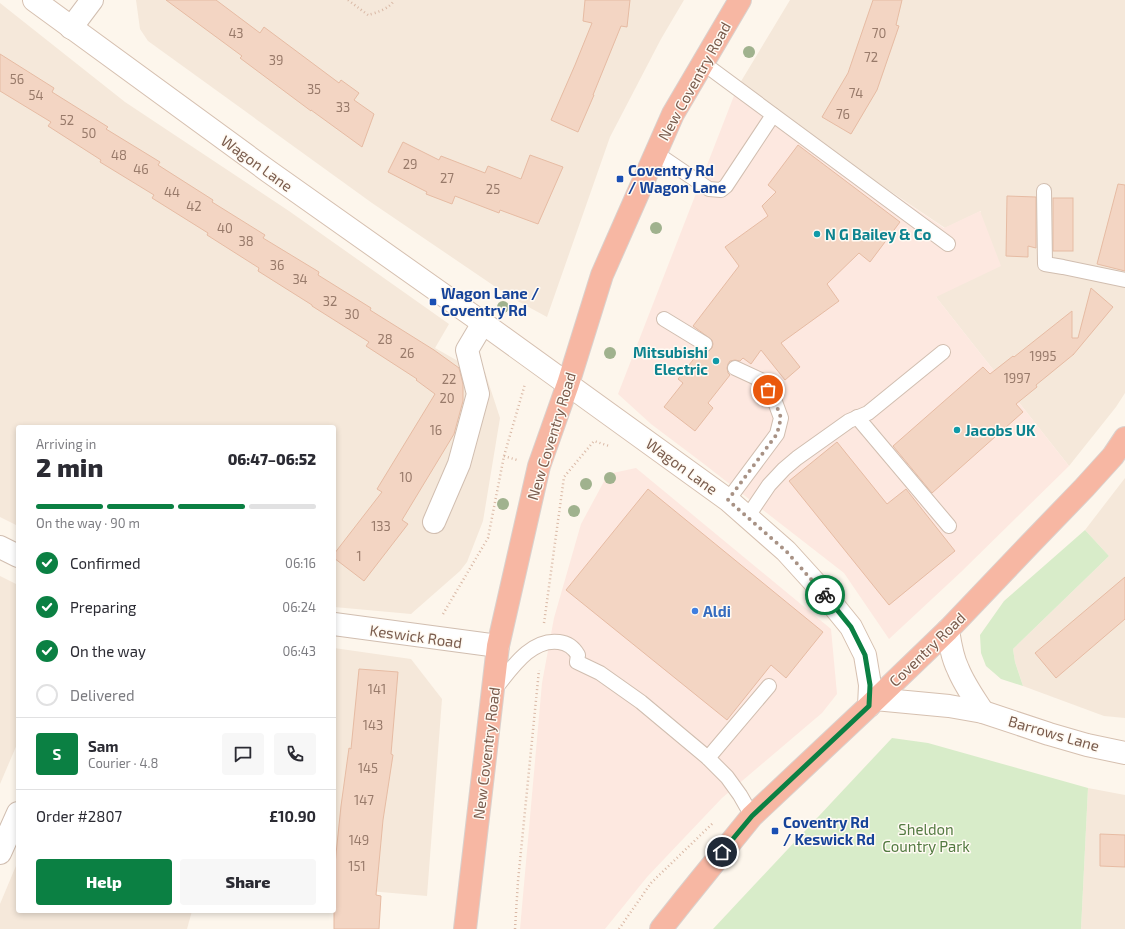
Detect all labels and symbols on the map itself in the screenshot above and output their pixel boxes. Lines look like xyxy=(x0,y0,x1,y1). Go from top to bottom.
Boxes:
street label: New Coventry Road xyxy=(654,19,734,143)
house number: 43 xyxy=(228,25,244,41)
house number: 70 xyxy=(872,25,886,41)
house number: 72 xyxy=(864,49,878,65)
house number: 39 xyxy=(269,52,283,68)
house number: 56 xyxy=(10,71,24,87)
house number: 35 xyxy=(307,81,321,97)
house number: 74 xyxy=(849,85,863,101)
house number: 54 xyxy=(29,87,43,103)
house number: 33 xyxy=(336,99,350,115)
house number: 76 xyxy=(836,106,850,122)
house number: 52 xyxy=(60,112,74,128)
house number: 50 xyxy=(82,125,96,141)
street label: Wagon Lane xyxy=(218,131,296,195)
house number: 48 xyxy=(111,147,127,163)
house number: 29 xyxy=(403,156,417,172)
house number: 46 xyxy=(133,161,149,177)
place label: Coventry Rd / Wagon Lane xyxy=(628,161,726,196)
house number: 27 xyxy=(440,170,454,186)
marker: Coventry Rd / Wagon Lane xyxy=(615,174,625,184)
house number: 25 xyxy=(486,181,500,197)
house number: 44 xyxy=(164,184,180,200)
house number: 42 xyxy=(186,198,202,214)
house number: 40 xyxy=(217,220,233,236)
place label: N G Bailey & Co xyxy=(825,225,932,244)
marker: N G Bailey & Co xyxy=(812,229,822,239)
house number: 38 xyxy=(238,233,254,249)
house number: 36 xyxy=(270,257,284,273)
house number: 34 xyxy=(292,271,308,287)
place label: Wagon Lane / Coventry Rd xyxy=(441,284,539,320)
house number: 32 xyxy=(323,293,337,309)
marker: Wagon Lane / Coventry Rd xyxy=(428,297,438,307)
house number: 30 xyxy=(344,306,360,322)
house number: 28 xyxy=(377,331,393,347)
place label: Mitsubishi Electric xyxy=(633,343,708,378)
house number: 26 xyxy=(400,345,414,361)
house number: 1995 xyxy=(1029,348,1057,364)
marker: Mitsubishi Electric xyxy=(711,356,721,366)
street label: New Coventry Road xyxy=(523,370,579,502)
house number: 1997 xyxy=(1004,370,1031,386)
house number: 22 xyxy=(442,371,456,387)
pin xyxy=(751,373,785,407)
house number: 20 xyxy=(439,390,455,406)
place label: Jacobs UK xyxy=(965,421,1036,439)
house number: 16 xyxy=(430,422,442,438)
marker: Jacobs UK xyxy=(952,425,962,435)
street label: Wagon Lane xyxy=(643,434,721,498)
house number: 10 xyxy=(399,469,413,485)
house number: 133 xyxy=(371,518,391,534)
house number: 1 xyxy=(356,548,362,564)
courier xyxy=(805,575,845,615)
place label: Aldi xyxy=(703,602,731,620)
marker: Aldi xyxy=(690,606,700,616)
street label: Coventry Road xyxy=(885,608,969,690)
street label: Keswick Road xyxy=(369,621,463,651)
house number: 141 xyxy=(368,681,386,697)
street label: New Coventry Road xyxy=(469,686,503,820)
street label: Barrows Lane xyxy=(1006,711,1102,755)
house number: 143 xyxy=(363,717,383,733)
house number: 145 xyxy=(358,760,378,776)
house number: 147 xyxy=(354,792,374,808)
place label: Coventry Rd / Keswick Rd xyxy=(783,813,875,848)
park label: Sheldon Country Park xyxy=(882,820,970,855)
marker: Coventry Rd / Keswick Rd xyxy=(770,826,780,836)
house number: 149 xyxy=(349,832,369,848)
pin xyxy=(705,835,739,869)
house number: 151 xyxy=(348,858,366,874)

